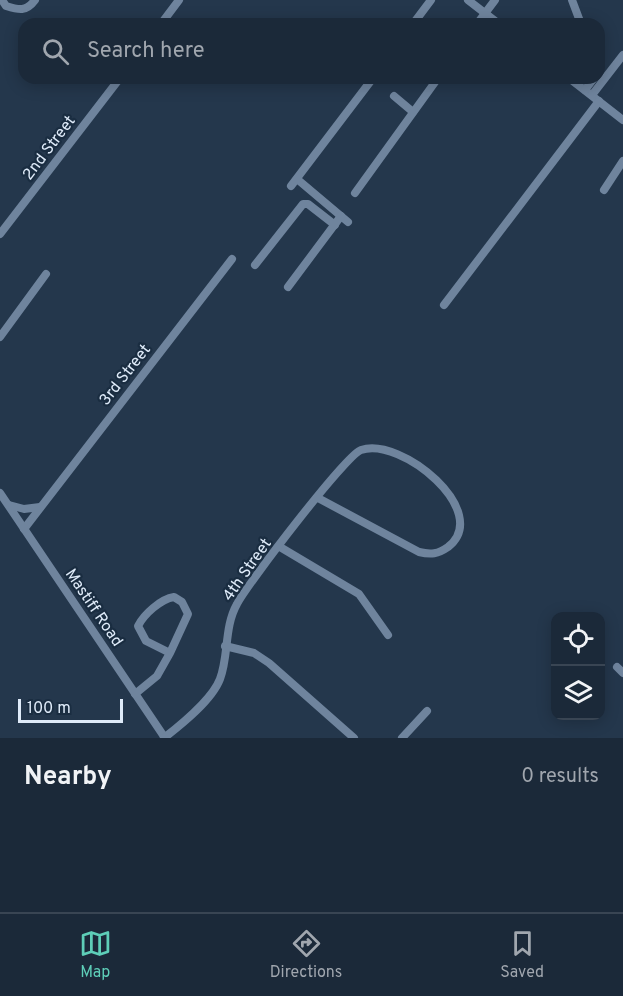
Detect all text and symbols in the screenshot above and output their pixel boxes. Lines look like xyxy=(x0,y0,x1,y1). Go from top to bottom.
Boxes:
search box xyxy=(18,18,605,84)
icon: search xyxy=(39,35,72,68)
text: Search here xyxy=(87,38,205,65)
street label: 2nd Street xyxy=(19,112,80,185)
street label: 3rd Street xyxy=(95,341,156,410)
street label: 4th Street xyxy=(219,535,277,606)
street label: Mastiff Road xyxy=(60,565,127,651)
map controls xyxy=(551,612,605,720)
button: locate xyxy=(551,612,605,666)
button: layers xyxy=(551,666,605,720)
scale bar xyxy=(18,696,123,724)
text: 100 m xyxy=(27,699,71,719)
text: Nearby xyxy=(24,761,112,794)
text: 0 results xyxy=(521,764,599,790)
tab: Map xyxy=(79,927,112,983)
tab: Directions xyxy=(270,927,342,983)
tab: Saved xyxy=(500,927,544,983)

